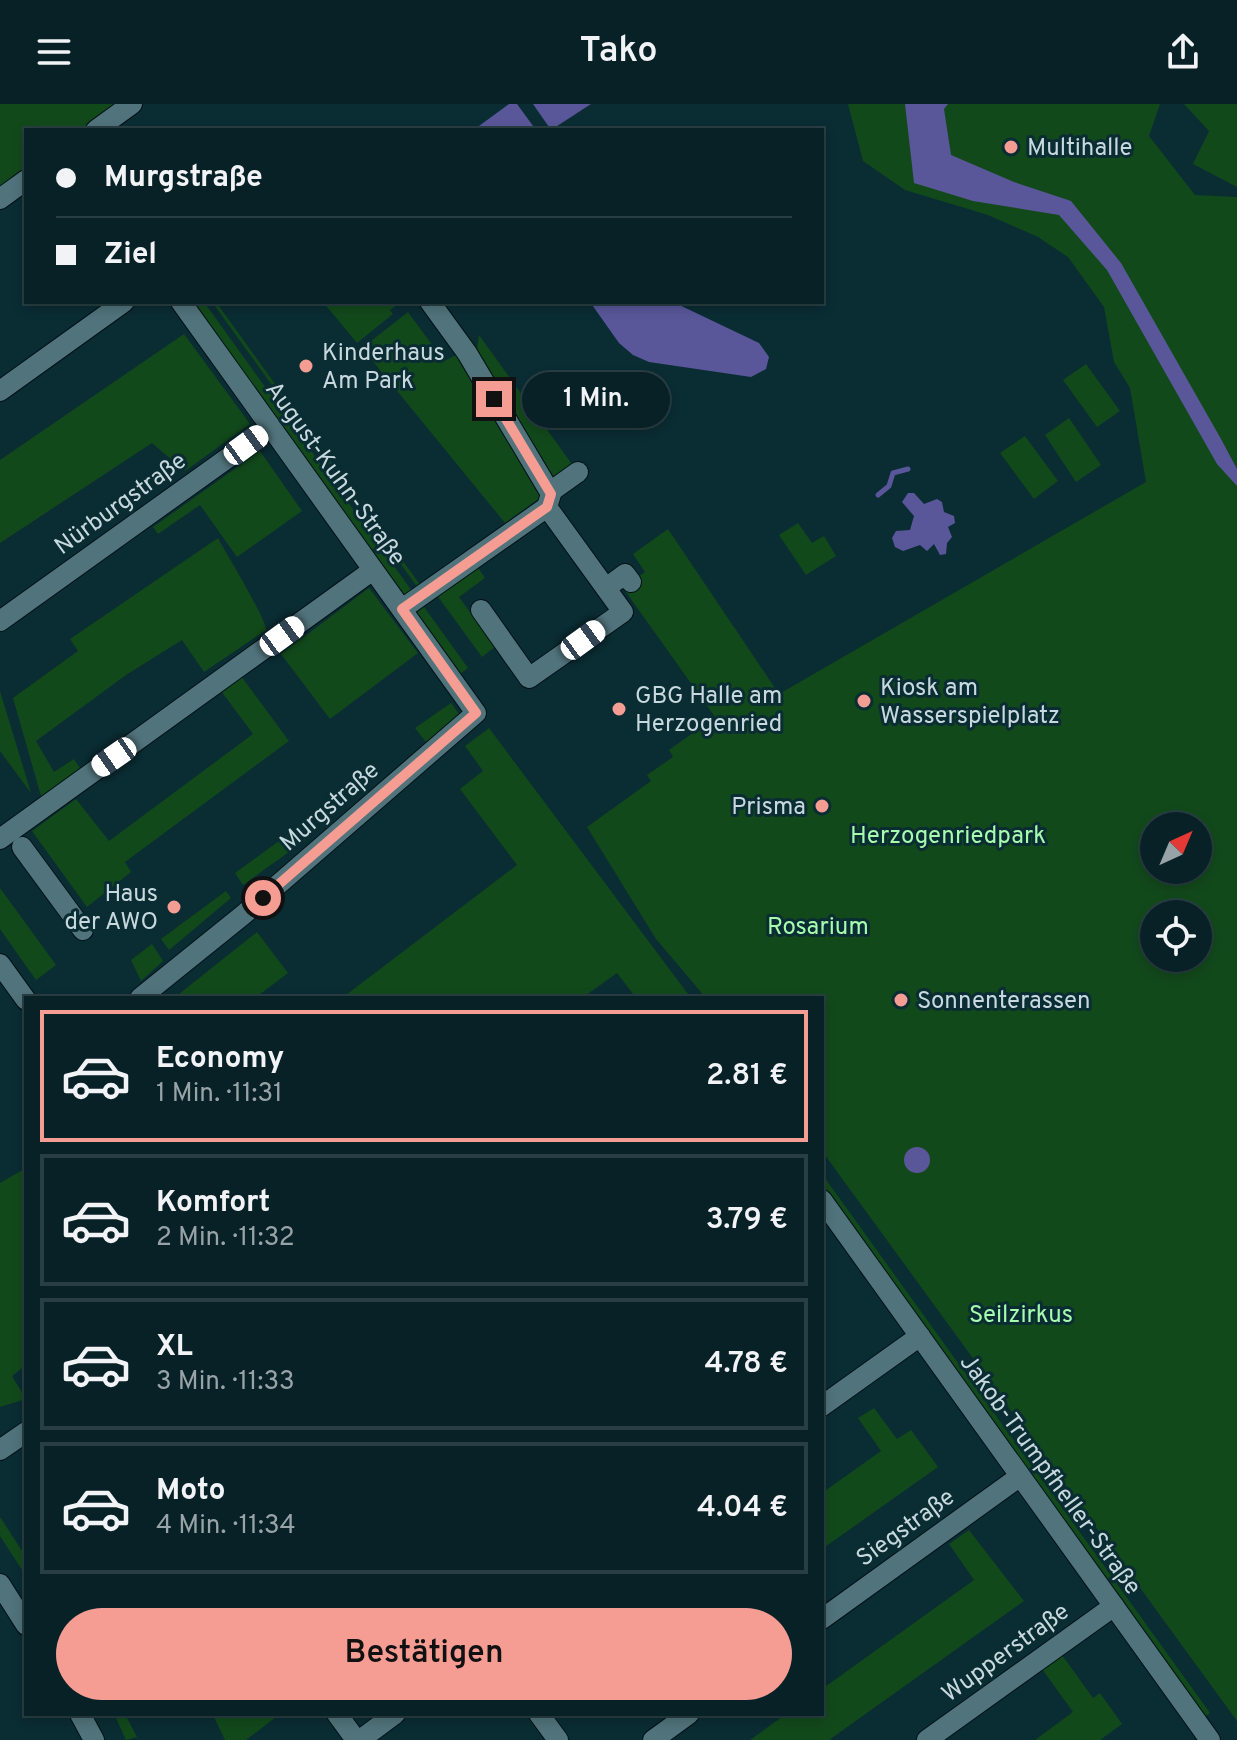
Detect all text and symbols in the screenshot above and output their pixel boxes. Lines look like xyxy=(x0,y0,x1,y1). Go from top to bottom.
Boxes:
text: Tako xyxy=(580,29,657,75)
icon: menu xyxy=(32,30,76,74)
icon: share xyxy=(1161,30,1205,74)
place label: Multihalle xyxy=(1027,134,1133,164)
marker: Multihalle xyxy=(1002,138,1020,156)
text: Murgstraße xyxy=(104,160,263,197)
text: Ziel xyxy=(104,237,157,274)
place label: Kinderhaus Am Park xyxy=(322,339,445,397)
marker: Kinderhaus Am Park xyxy=(297,357,315,375)
callout: 1 Min. xyxy=(522,371,670,427)
street label: August-Kuhn-Straße xyxy=(257,376,411,572)
route end xyxy=(476,381,512,417)
text: 1 Min. xyxy=(563,383,629,416)
car xyxy=(220,421,272,469)
street label: Nürburgstraße xyxy=(49,447,193,563)
car xyxy=(256,612,308,660)
car xyxy=(557,616,609,664)
place label: Kiosk am Wasserspielplatz xyxy=(880,674,1060,732)
place label: GBG Halle am Herzogenried xyxy=(635,682,782,740)
marker: Kiosk am Wasserspielplatz xyxy=(855,692,873,710)
marker: GBG Halle am Herzogenried xyxy=(610,700,628,718)
car xyxy=(87,733,141,781)
street label: Murgstraße xyxy=(274,756,386,859)
place label: Prisma xyxy=(731,793,806,823)
marker: Prisma xyxy=(813,797,831,815)
north arrow xyxy=(1140,812,1212,884)
map controls xyxy=(1140,812,1212,972)
park label: Herzogenriedpark xyxy=(850,822,1046,852)
place label: Haus der AWO xyxy=(64,880,158,938)
route start xyxy=(245,880,281,916)
marker: Haus der AWO xyxy=(165,898,183,916)
button: locate xyxy=(1140,900,1212,972)
park label: Rosarium xyxy=(767,913,869,943)
place label: Sonnenterassen xyxy=(917,987,1091,1017)
marker: Sonnenterassen xyxy=(892,991,910,1009)
icon: car xyxy=(60,1040,132,1112)
text: Economy xyxy=(156,1041,284,1078)
text: 2.81 € xyxy=(706,1058,788,1095)
text: 1 Min. · 11:31 xyxy=(156,1078,283,1111)
icon: car xyxy=(60,1184,132,1256)
text: Komfort xyxy=(156,1185,270,1222)
text: 3.79 € xyxy=(706,1202,788,1239)
text: 2 Min. · 11:32 xyxy=(156,1222,295,1255)
park label: Seilzirkus xyxy=(969,1301,1073,1331)
icon: car xyxy=(60,1328,132,1400)
text: XL xyxy=(156,1329,193,1366)
text: 4.78 € xyxy=(705,1346,788,1383)
street label: Jakob-Trumpfheller-Straße xyxy=(952,1349,1147,1601)
text: 3 Min. · 11:33 xyxy=(156,1366,295,1399)
icon: car xyxy=(60,1472,132,1544)
text: Moto xyxy=(156,1473,226,1510)
street label: Siegstraße xyxy=(851,1483,961,1574)
text: 4.04 € xyxy=(697,1490,788,1527)
text: 4 Min. · 11:34 xyxy=(156,1510,296,1543)
street label: Wupperstraße xyxy=(937,1597,1076,1710)
button: Bestätigen xyxy=(56,1608,792,1700)

